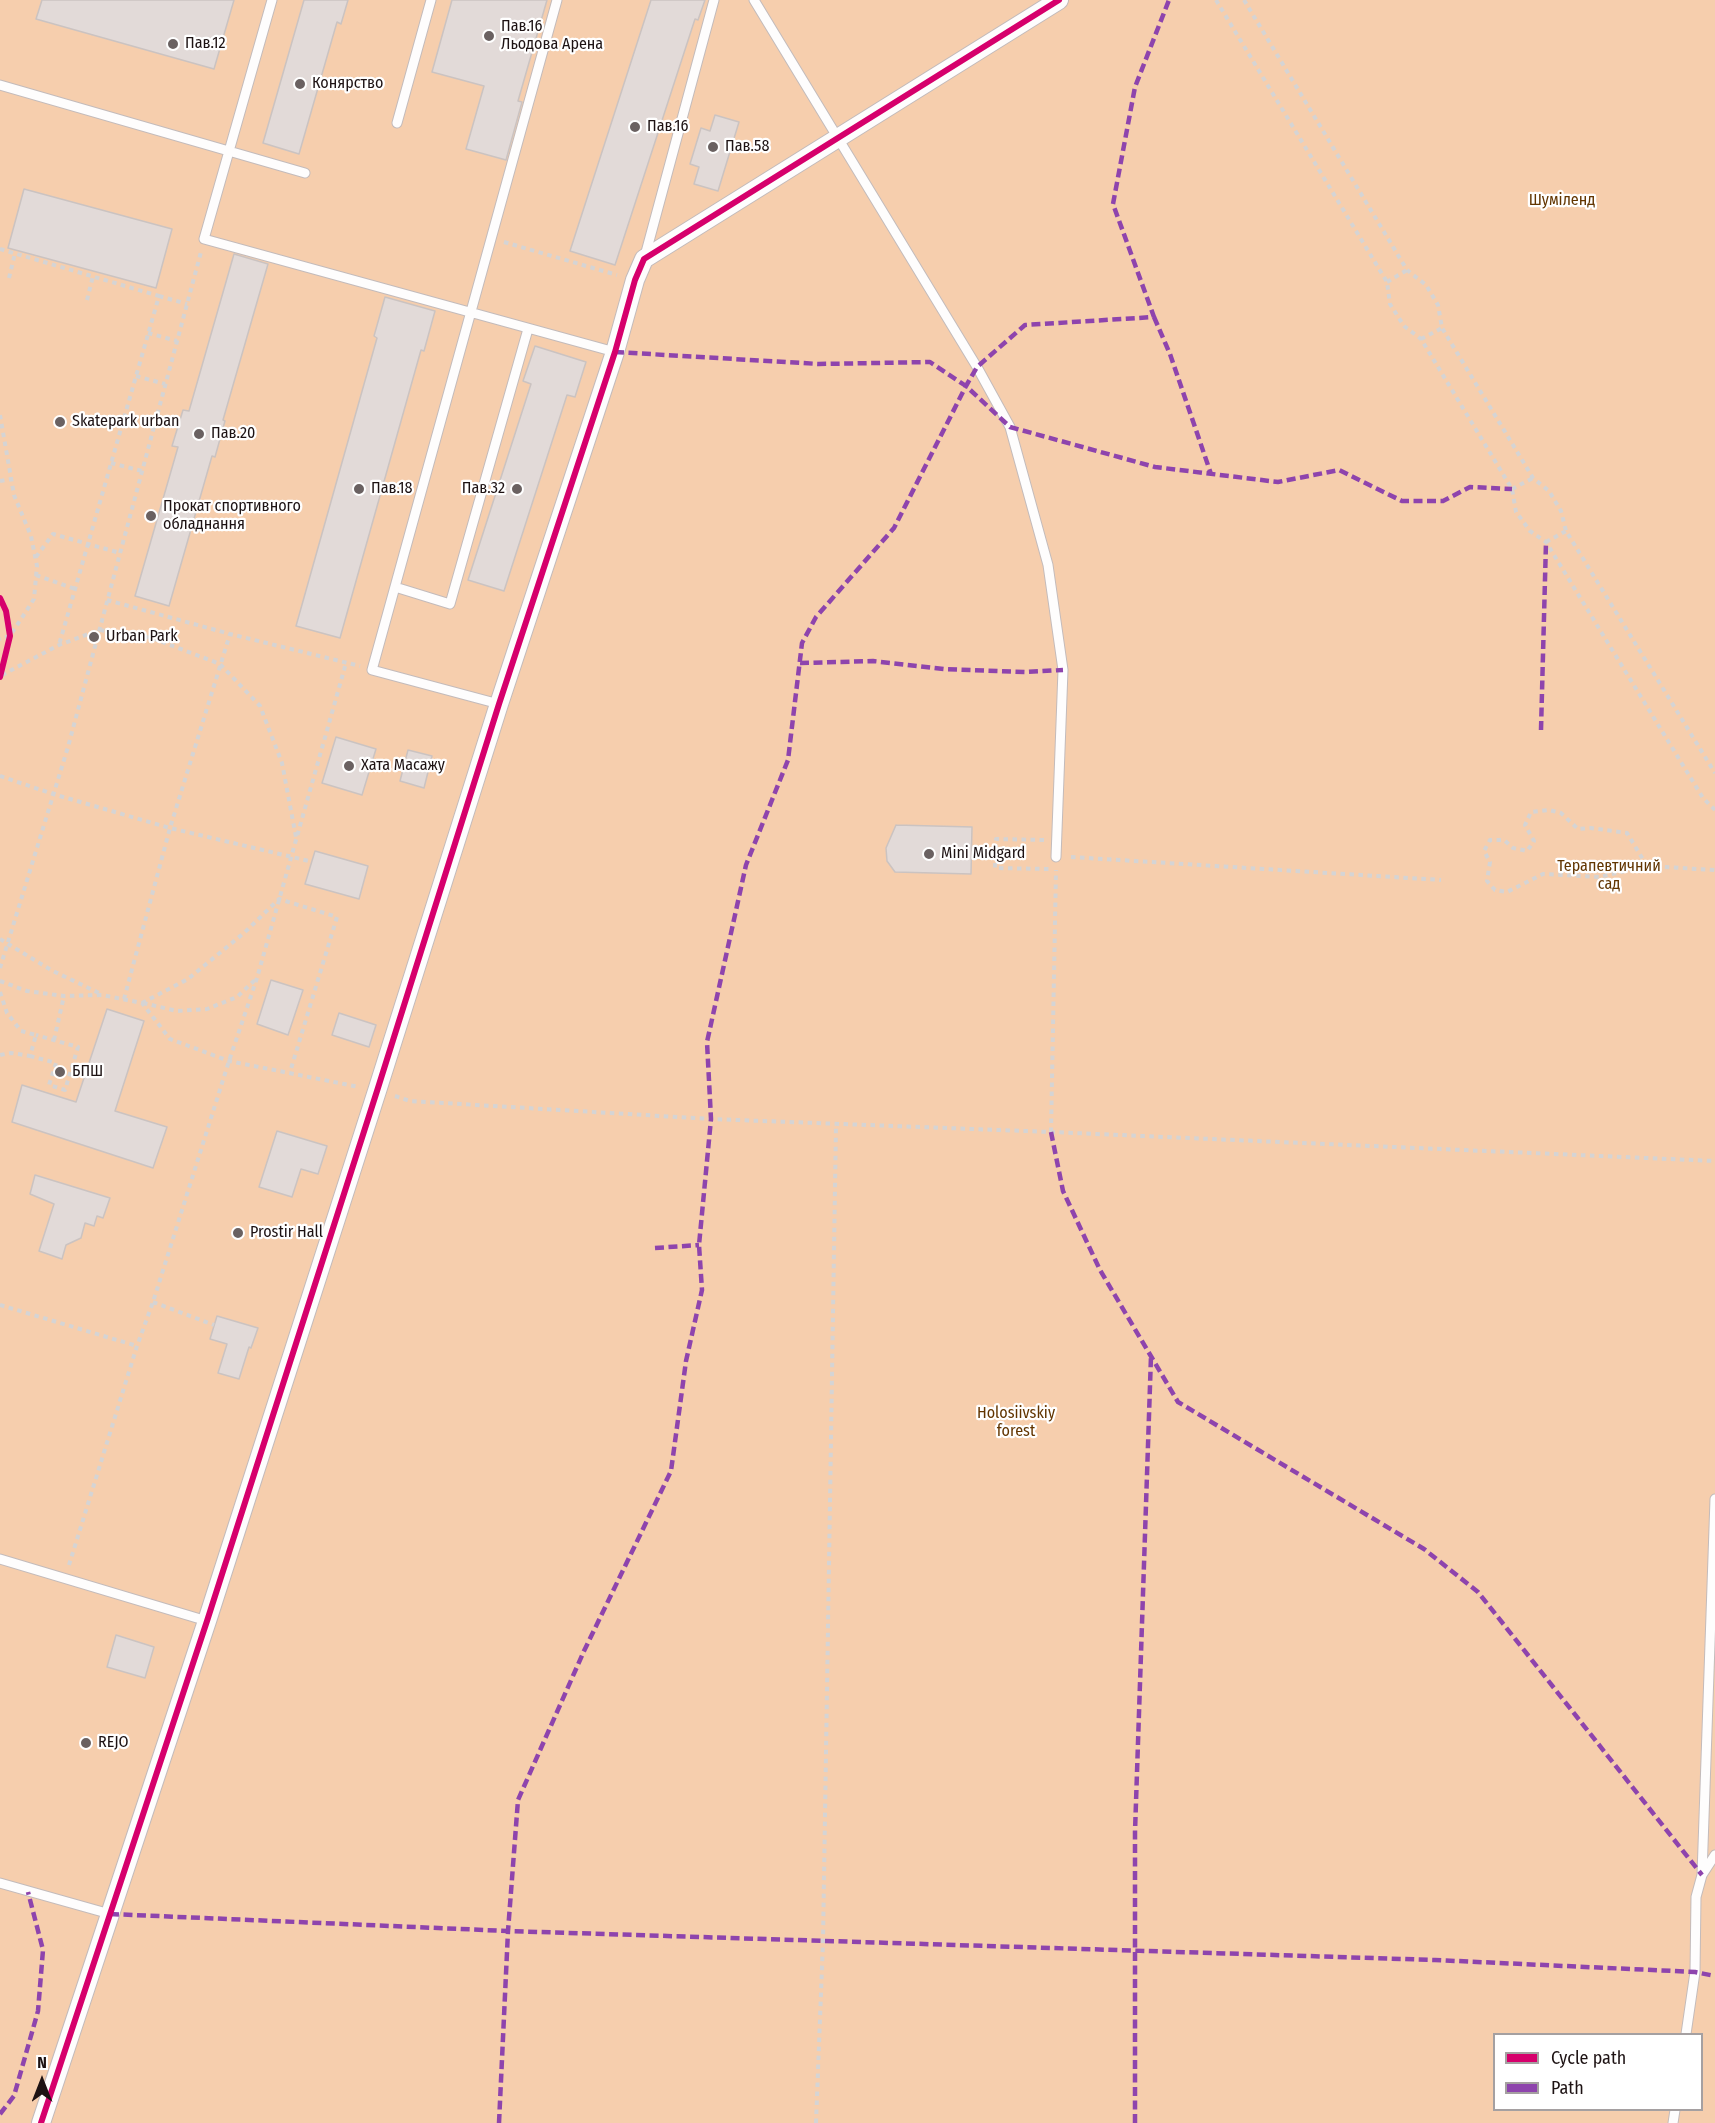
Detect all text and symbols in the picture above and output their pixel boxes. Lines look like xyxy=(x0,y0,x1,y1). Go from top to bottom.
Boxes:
place label: Пав.16 Льодова Арена xyxy=(501,17,603,55)
marker: Пав.16 Льодова Арена xyxy=(482,29,496,43)
place label: Пав.12 xyxy=(185,34,226,54)
marker: Пав.12 xyxy=(166,37,180,51)
place label: Конярство xyxy=(312,74,383,94)
marker: Конярство xyxy=(293,77,307,91)
place label: Пав.16 xyxy=(647,117,689,137)
marker: Пав.16 xyxy=(628,120,642,134)
place label: Пав.58 xyxy=(725,137,769,157)
marker: Пав.58 xyxy=(706,140,720,154)
park label: Шуміленд xyxy=(1529,191,1595,211)
place label: Skatepark urban xyxy=(72,412,179,432)
marker: Skatepark urban xyxy=(53,415,67,429)
place label: Пав.20 xyxy=(211,424,255,444)
marker: Пав.20 xyxy=(192,427,206,441)
place label: Пав.18 xyxy=(371,479,413,499)
place label: Пав.32 xyxy=(462,479,505,499)
marker: Пав.18 xyxy=(352,482,366,496)
marker: Пав.32 xyxy=(510,482,524,496)
place label: Прокат спортивного обладнання xyxy=(163,497,301,535)
marker: Прокат спортивного обладнання xyxy=(144,509,158,523)
place label: Urban Park xyxy=(106,627,178,647)
marker: Urban Park xyxy=(87,630,101,644)
place label: Хата Масажу xyxy=(361,756,445,776)
marker: Хата Масажу xyxy=(342,759,356,773)
place label: Mini Midgard xyxy=(941,844,1025,864)
marker: Mini Midgard xyxy=(922,847,936,861)
park label: Терапевтичний сад xyxy=(1557,857,1661,895)
place label: БПШ xyxy=(72,1062,103,1082)
marker: БПШ xyxy=(53,1065,67,1079)
place label: Prostir Hall xyxy=(250,1223,323,1243)
marker: Prostir Hall xyxy=(231,1226,245,1240)
park label: Holosiivskiy forest xyxy=(977,1404,1055,1442)
place label: REJO xyxy=(98,1733,129,1753)
marker: REJO xyxy=(79,1736,93,1750)
legend xyxy=(1493,2033,1703,2111)
text: Cycle path xyxy=(1551,2047,1626,2069)
north arrow xyxy=(12,2051,72,2111)
text: N xyxy=(37,2053,47,2072)
text: Path xyxy=(1551,2077,1584,2099)

